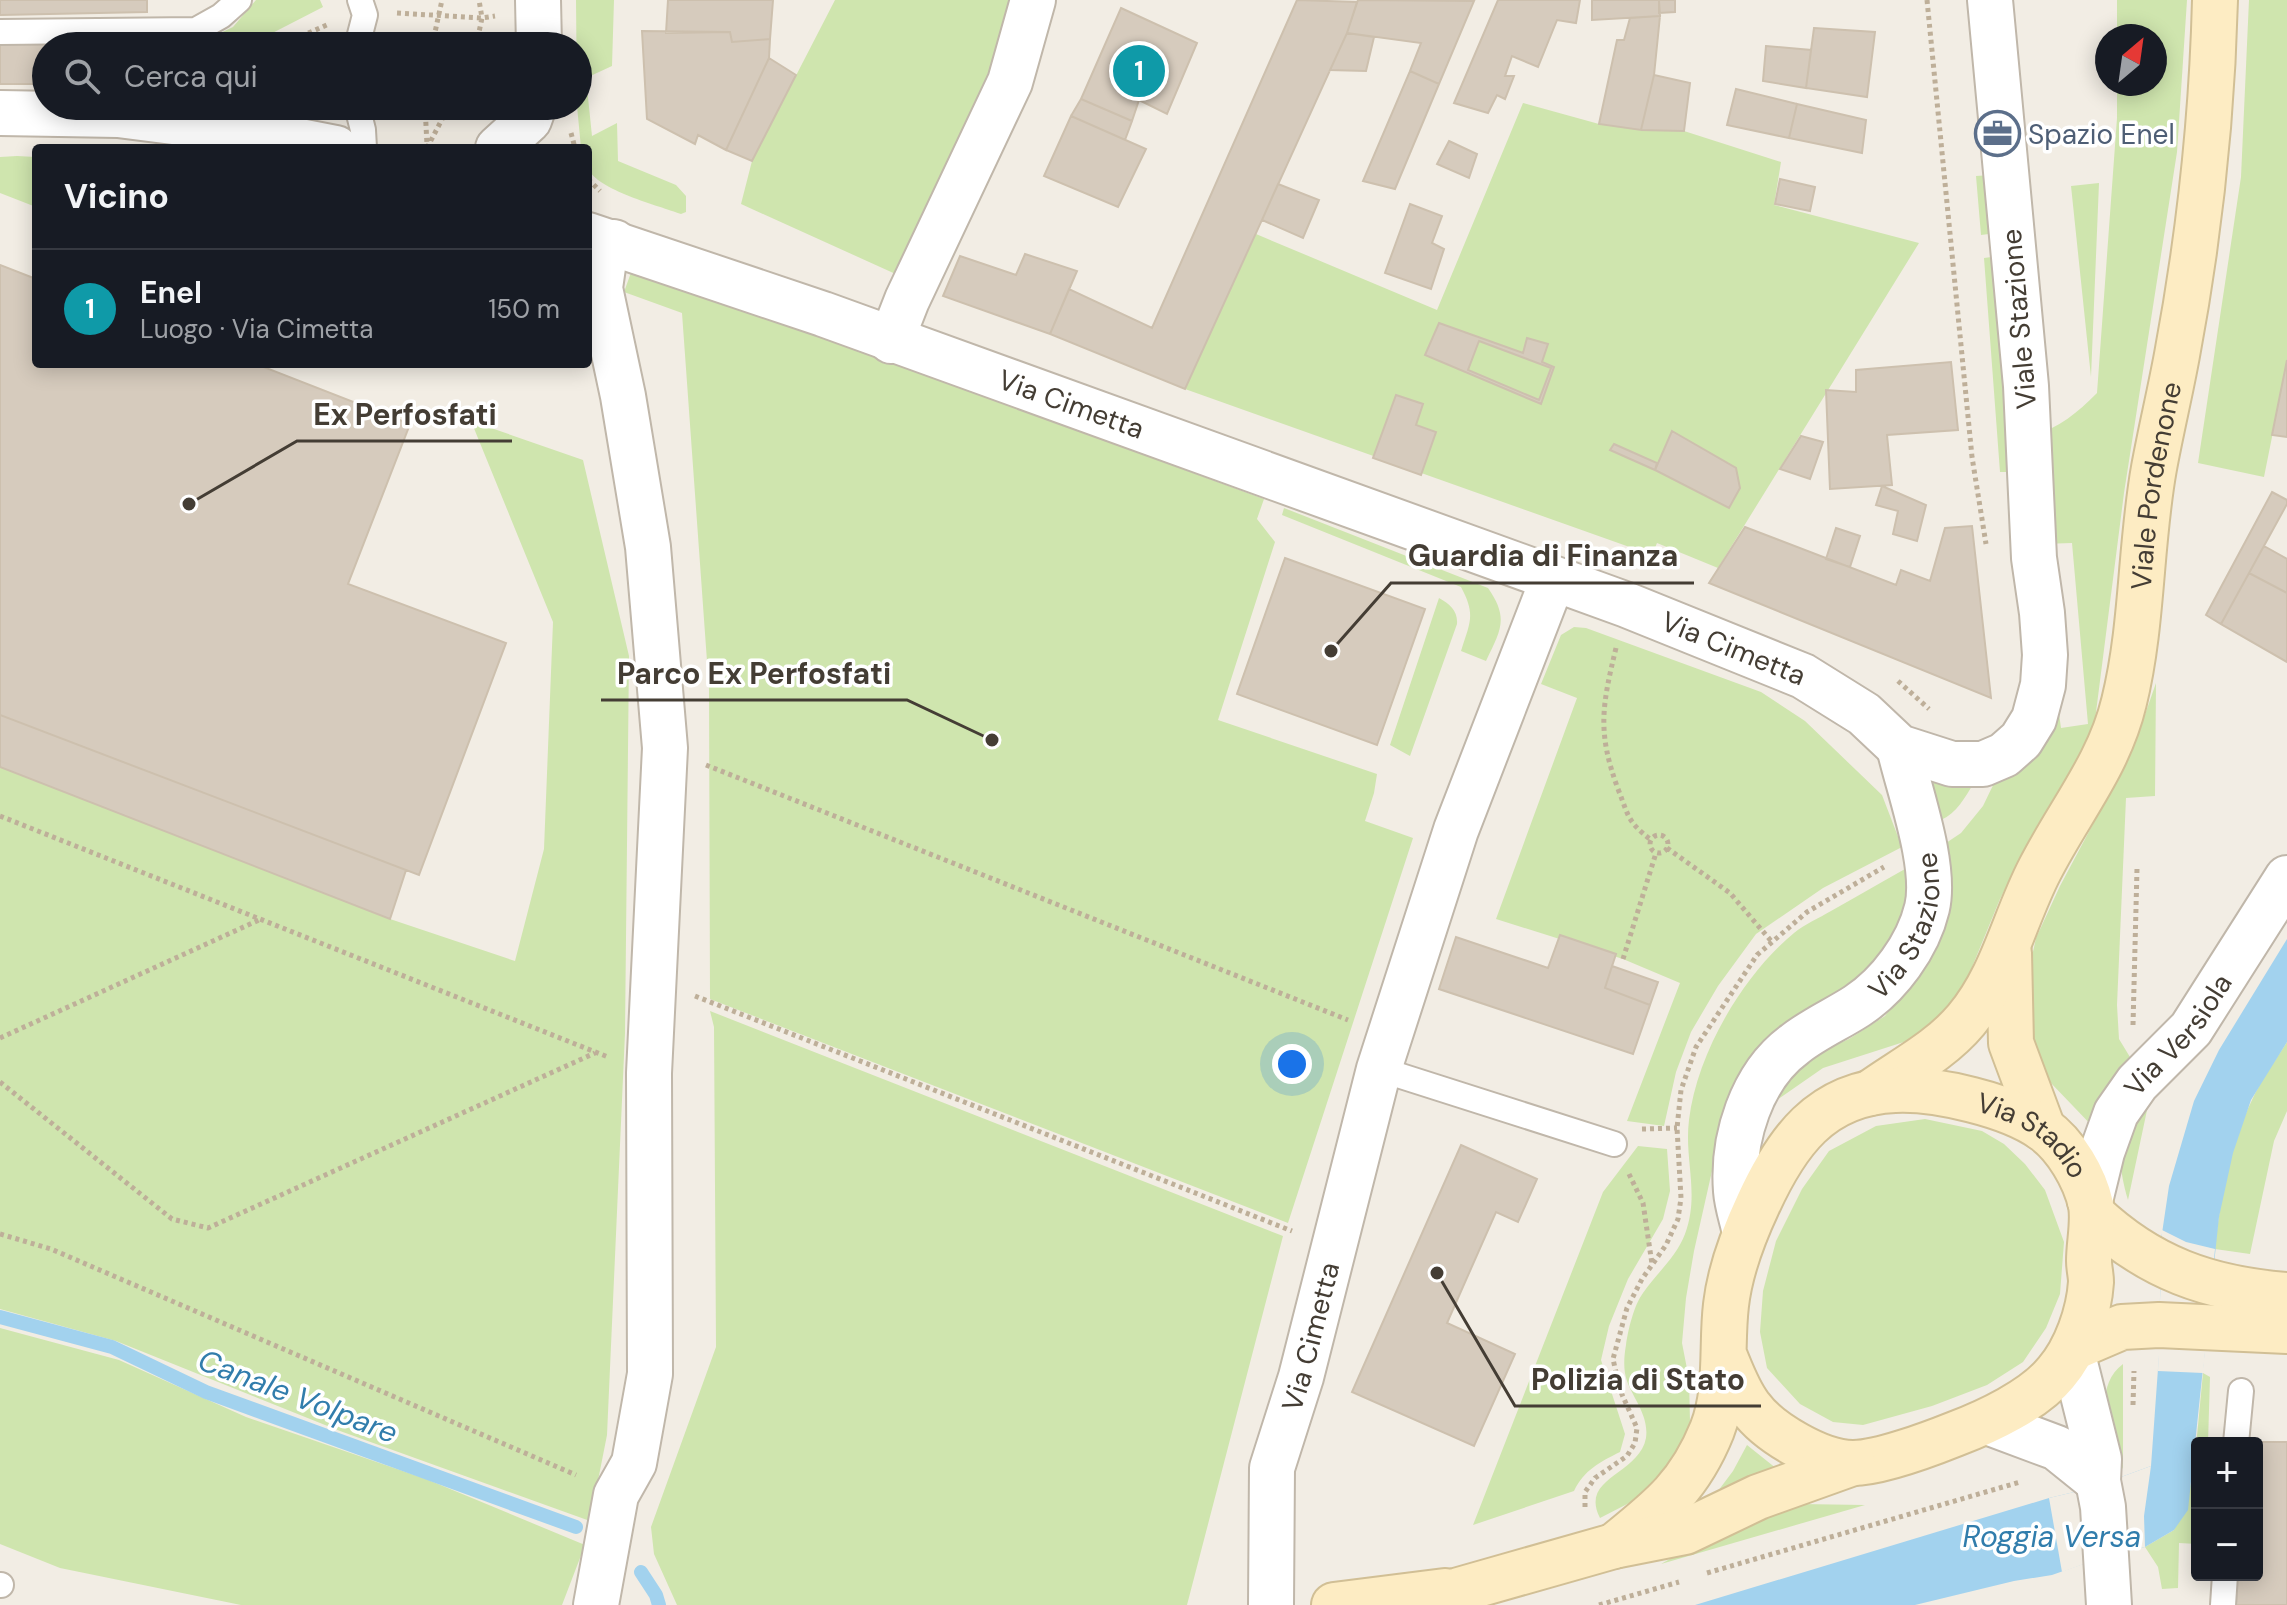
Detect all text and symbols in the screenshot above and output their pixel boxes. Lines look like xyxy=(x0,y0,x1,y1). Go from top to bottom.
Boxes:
north arrow xyxy=(2095,24,2167,96)
search box xyxy=(32,32,592,120)
pin: 1 xyxy=(1113,41,1165,101)
icon: search xyxy=(60,54,104,98)
text: Cerca qui xyxy=(124,57,258,96)
office icon: Spazio Enel xyxy=(1973,110,2021,158)
place label: Spazio Enel xyxy=(2028,116,2175,153)
text: Vicino xyxy=(64,174,169,219)
street label: Viale Stazione xyxy=(1993,227,2045,411)
text: Enel xyxy=(140,273,202,312)
text: 1 xyxy=(85,292,95,326)
text: 150 m xyxy=(488,292,560,326)
text: Luogo · Via Cimetta xyxy=(140,312,373,346)
street label: Via Cimetta xyxy=(993,361,1149,447)
street label: Viale Pordenone xyxy=(2122,378,2190,591)
callout: Ex Perfosfati xyxy=(297,387,512,441)
text: Ex Perfosfati xyxy=(313,395,497,434)
callout: Guardia di Finanza xyxy=(1391,529,1694,583)
text: Guardia di Finanza xyxy=(1408,536,1678,575)
street label: Via Cimetta xyxy=(1656,602,1811,694)
callout: Parco Ex Perfosfati xyxy=(601,646,907,700)
text: Parco Ex Perfosfati xyxy=(617,654,891,693)
street label: Via Stazione xyxy=(1860,850,1948,1007)
street label: Via Versiola xyxy=(2115,967,2240,1103)
your location xyxy=(1272,1044,1312,1084)
street label: Via Stadio xyxy=(1973,1084,2097,1185)
street label: Via Cimetta xyxy=(1273,1258,1348,1416)
water label: Canale Volpare xyxy=(193,1340,403,1452)
callout: Polizia di Stato xyxy=(1515,1352,1761,1406)
text: Polizia di Stato xyxy=(1531,1360,1745,1399)
map controls xyxy=(2191,1437,2263,1581)
button: + xyxy=(2191,1437,2263,1509)
button: − xyxy=(2191,1509,2263,1581)
water label: Roggia Versa xyxy=(1963,1517,2141,1556)

